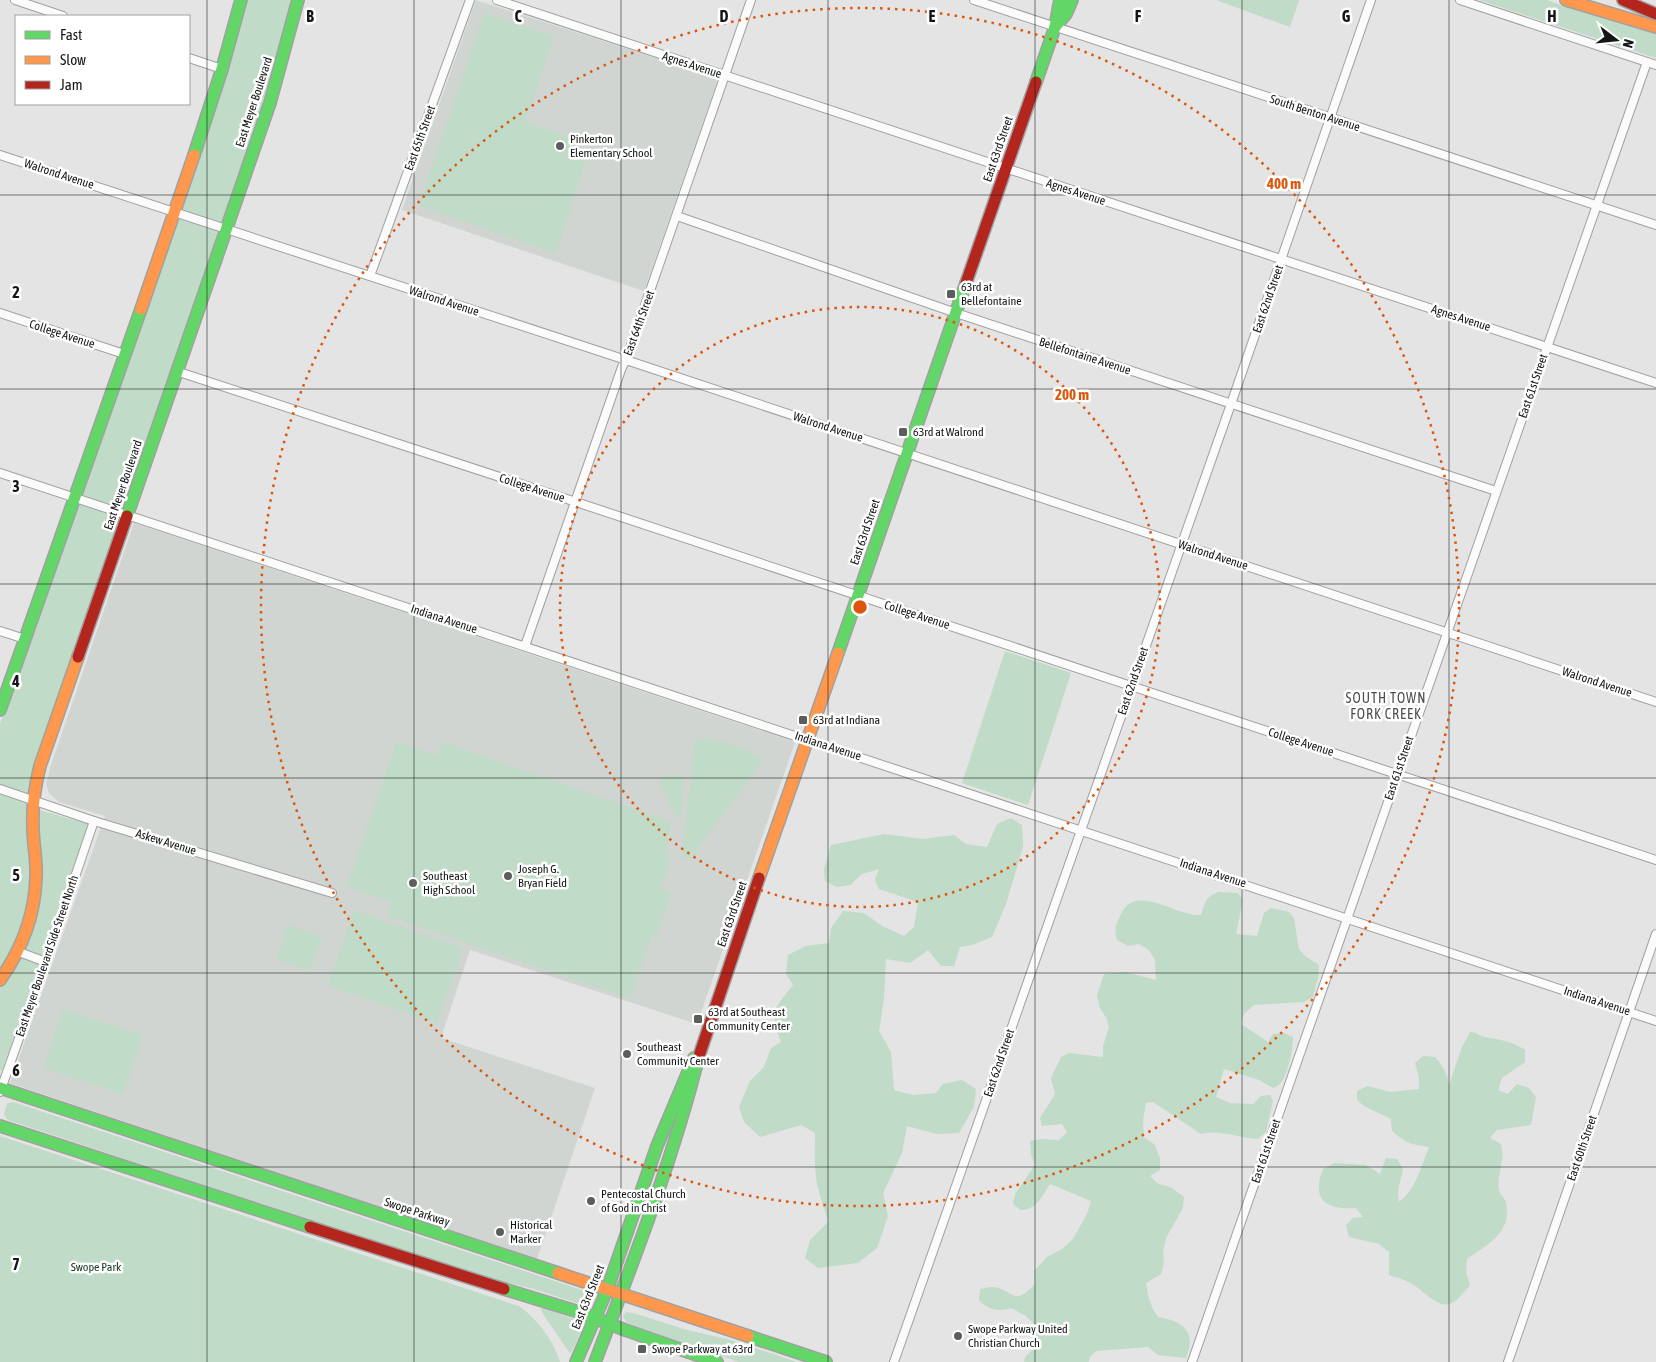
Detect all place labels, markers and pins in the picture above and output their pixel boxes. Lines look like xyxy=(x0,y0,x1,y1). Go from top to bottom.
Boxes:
place label: Pinkerton Elementary School xyxy=(570,132,653,160)
marker: Pinkerton Elementary School xyxy=(554,140,566,152)
place label: 63rd at Bellefontaine xyxy=(961,280,1022,308)
marker: 63rd at Bellefontaine xyxy=(945,288,957,300)
place label: 63rd at Walrond xyxy=(913,425,984,439)
marker: 63rd at Walrond xyxy=(897,426,909,438)
centre of rings xyxy=(851,598,869,616)
place label: 63rd at Indiana xyxy=(813,713,880,727)
marker: 63rd at Indiana xyxy=(797,714,809,726)
place label: Joseph G. Bryan Field xyxy=(518,862,567,890)
place label: Southeast High School xyxy=(423,869,476,897)
marker: Joseph G. Bryan Field xyxy=(502,870,514,882)
marker: Southeast High School xyxy=(407,877,419,889)
place label: 63rd at Southeast Community Center xyxy=(708,1005,790,1033)
marker: 63rd at Southeast Community Center xyxy=(692,1013,704,1025)
place label: Southeast Community Center xyxy=(637,1040,719,1068)
marker: Southeast Community Center xyxy=(621,1048,633,1060)
place label: Pentecostal Church of God in Christ xyxy=(601,1187,686,1215)
marker: Pentecostal Church of God in Christ xyxy=(585,1195,597,1207)
place label: Historical Marker xyxy=(510,1218,553,1246)
marker: Historical Marker xyxy=(494,1226,506,1238)
place label: Swope Parkway United Christian Church xyxy=(968,1322,1068,1350)
marker: Swope Parkway United Christian Church xyxy=(952,1330,964,1342)
place label: Swope Parkway at 63rd xyxy=(652,1342,753,1356)
marker: Swope Parkway at 63rd xyxy=(636,1343,648,1355)

